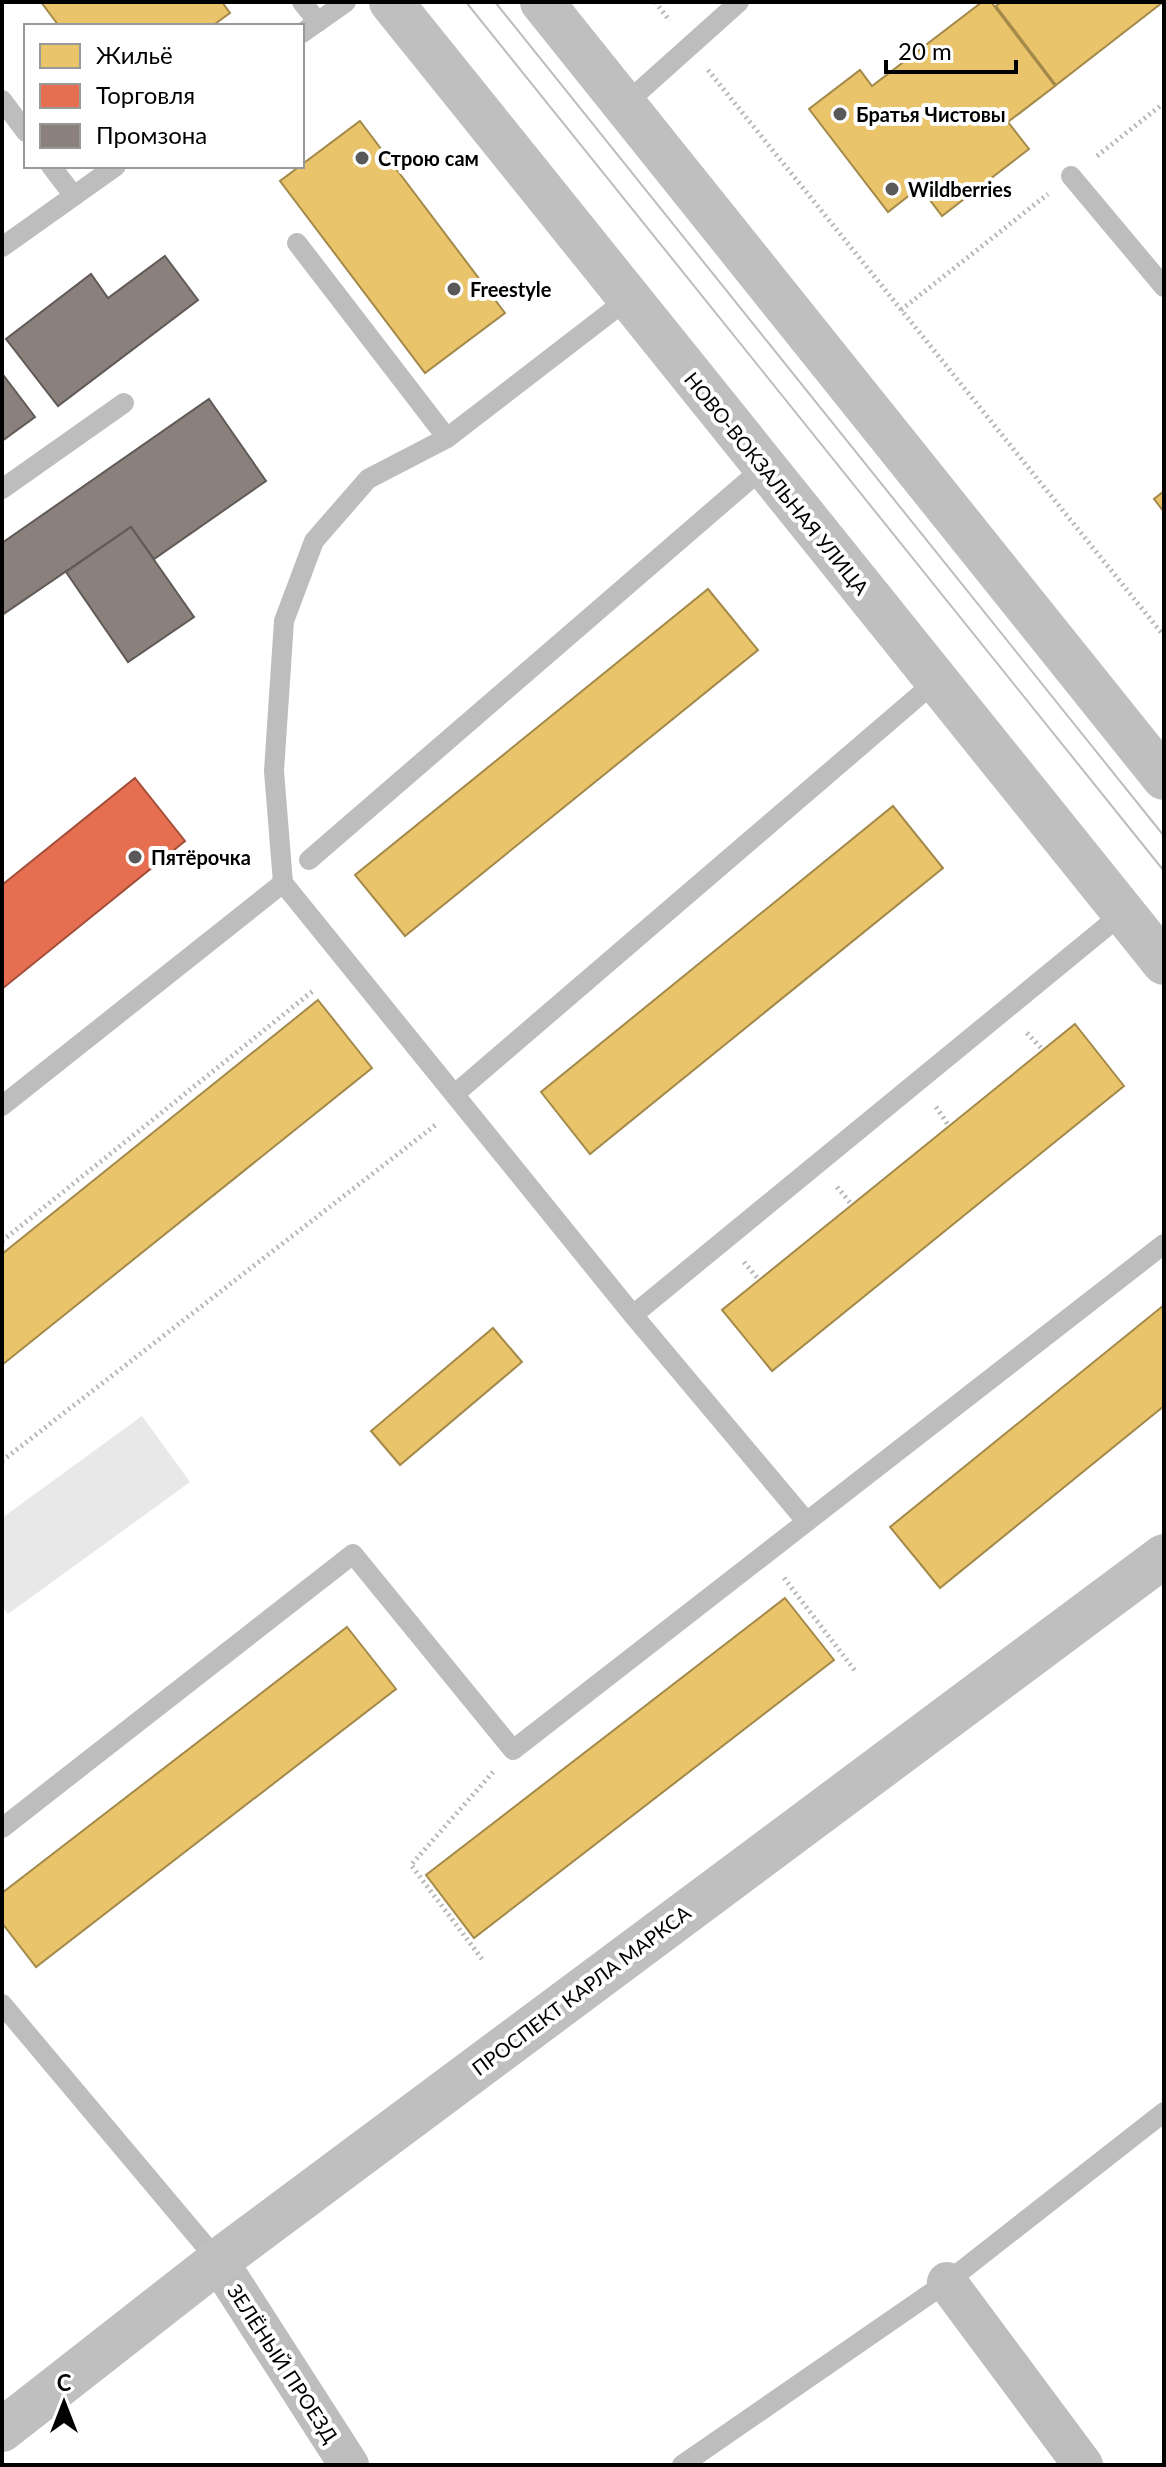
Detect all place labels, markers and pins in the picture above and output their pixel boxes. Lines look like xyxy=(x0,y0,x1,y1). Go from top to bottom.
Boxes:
place label: Братья Чистовы xyxy=(856,102,1006,126)
marker: Братья Чистовы xyxy=(831,105,849,123)
place label: Строю сам xyxy=(378,146,479,170)
marker: Строю сам xyxy=(353,149,371,167)
place label: Wildberries xyxy=(908,177,1012,201)
marker: Wildberries xyxy=(883,180,901,198)
place label: Freestyle xyxy=(470,277,552,301)
marker: Freestyle xyxy=(445,280,463,298)
place label: Пятёрочка xyxy=(151,845,251,869)
marker: Пятёрочка xyxy=(126,848,144,866)

